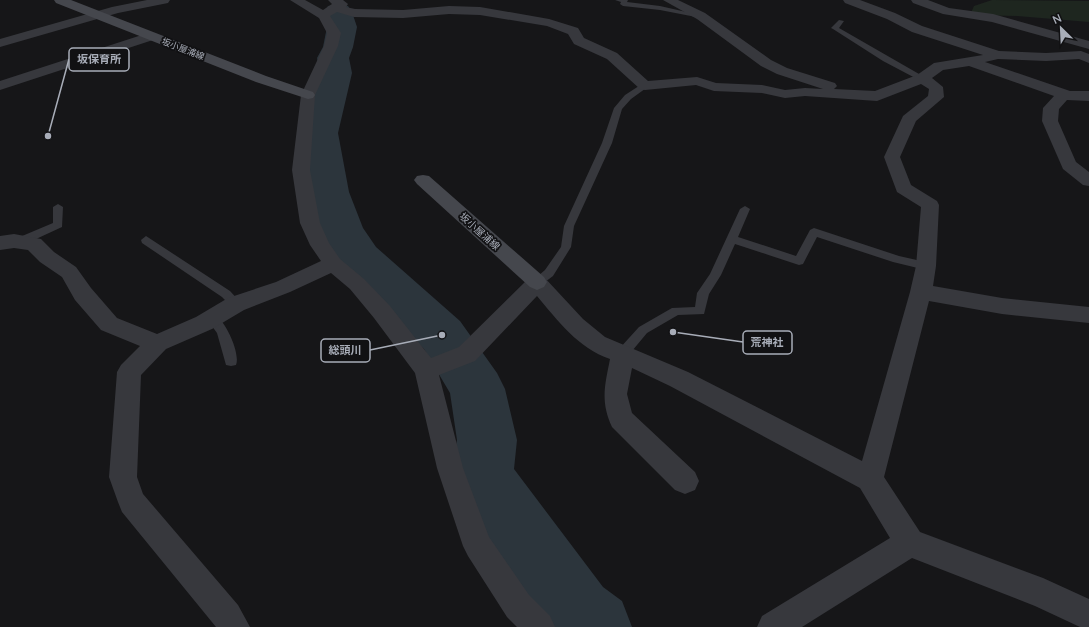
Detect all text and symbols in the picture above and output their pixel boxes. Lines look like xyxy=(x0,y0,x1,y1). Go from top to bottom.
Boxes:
north arrow xyxy=(1041,8,1081,48)
text: N xyxy=(1050,11,1063,26)
street label: 坂小屋浦線 xyxy=(160,35,207,62)
callout: 坂保育所 xyxy=(69,48,129,71)
text: 坂保育所 xyxy=(77,52,121,65)
street label: 坂小屋浦線 xyxy=(457,210,503,252)
callout: 荒神社 xyxy=(743,331,792,354)
text: 荒神社 xyxy=(751,335,784,348)
callout: 総頭川 xyxy=(321,339,370,362)
text: 総頭川 xyxy=(329,343,362,356)

